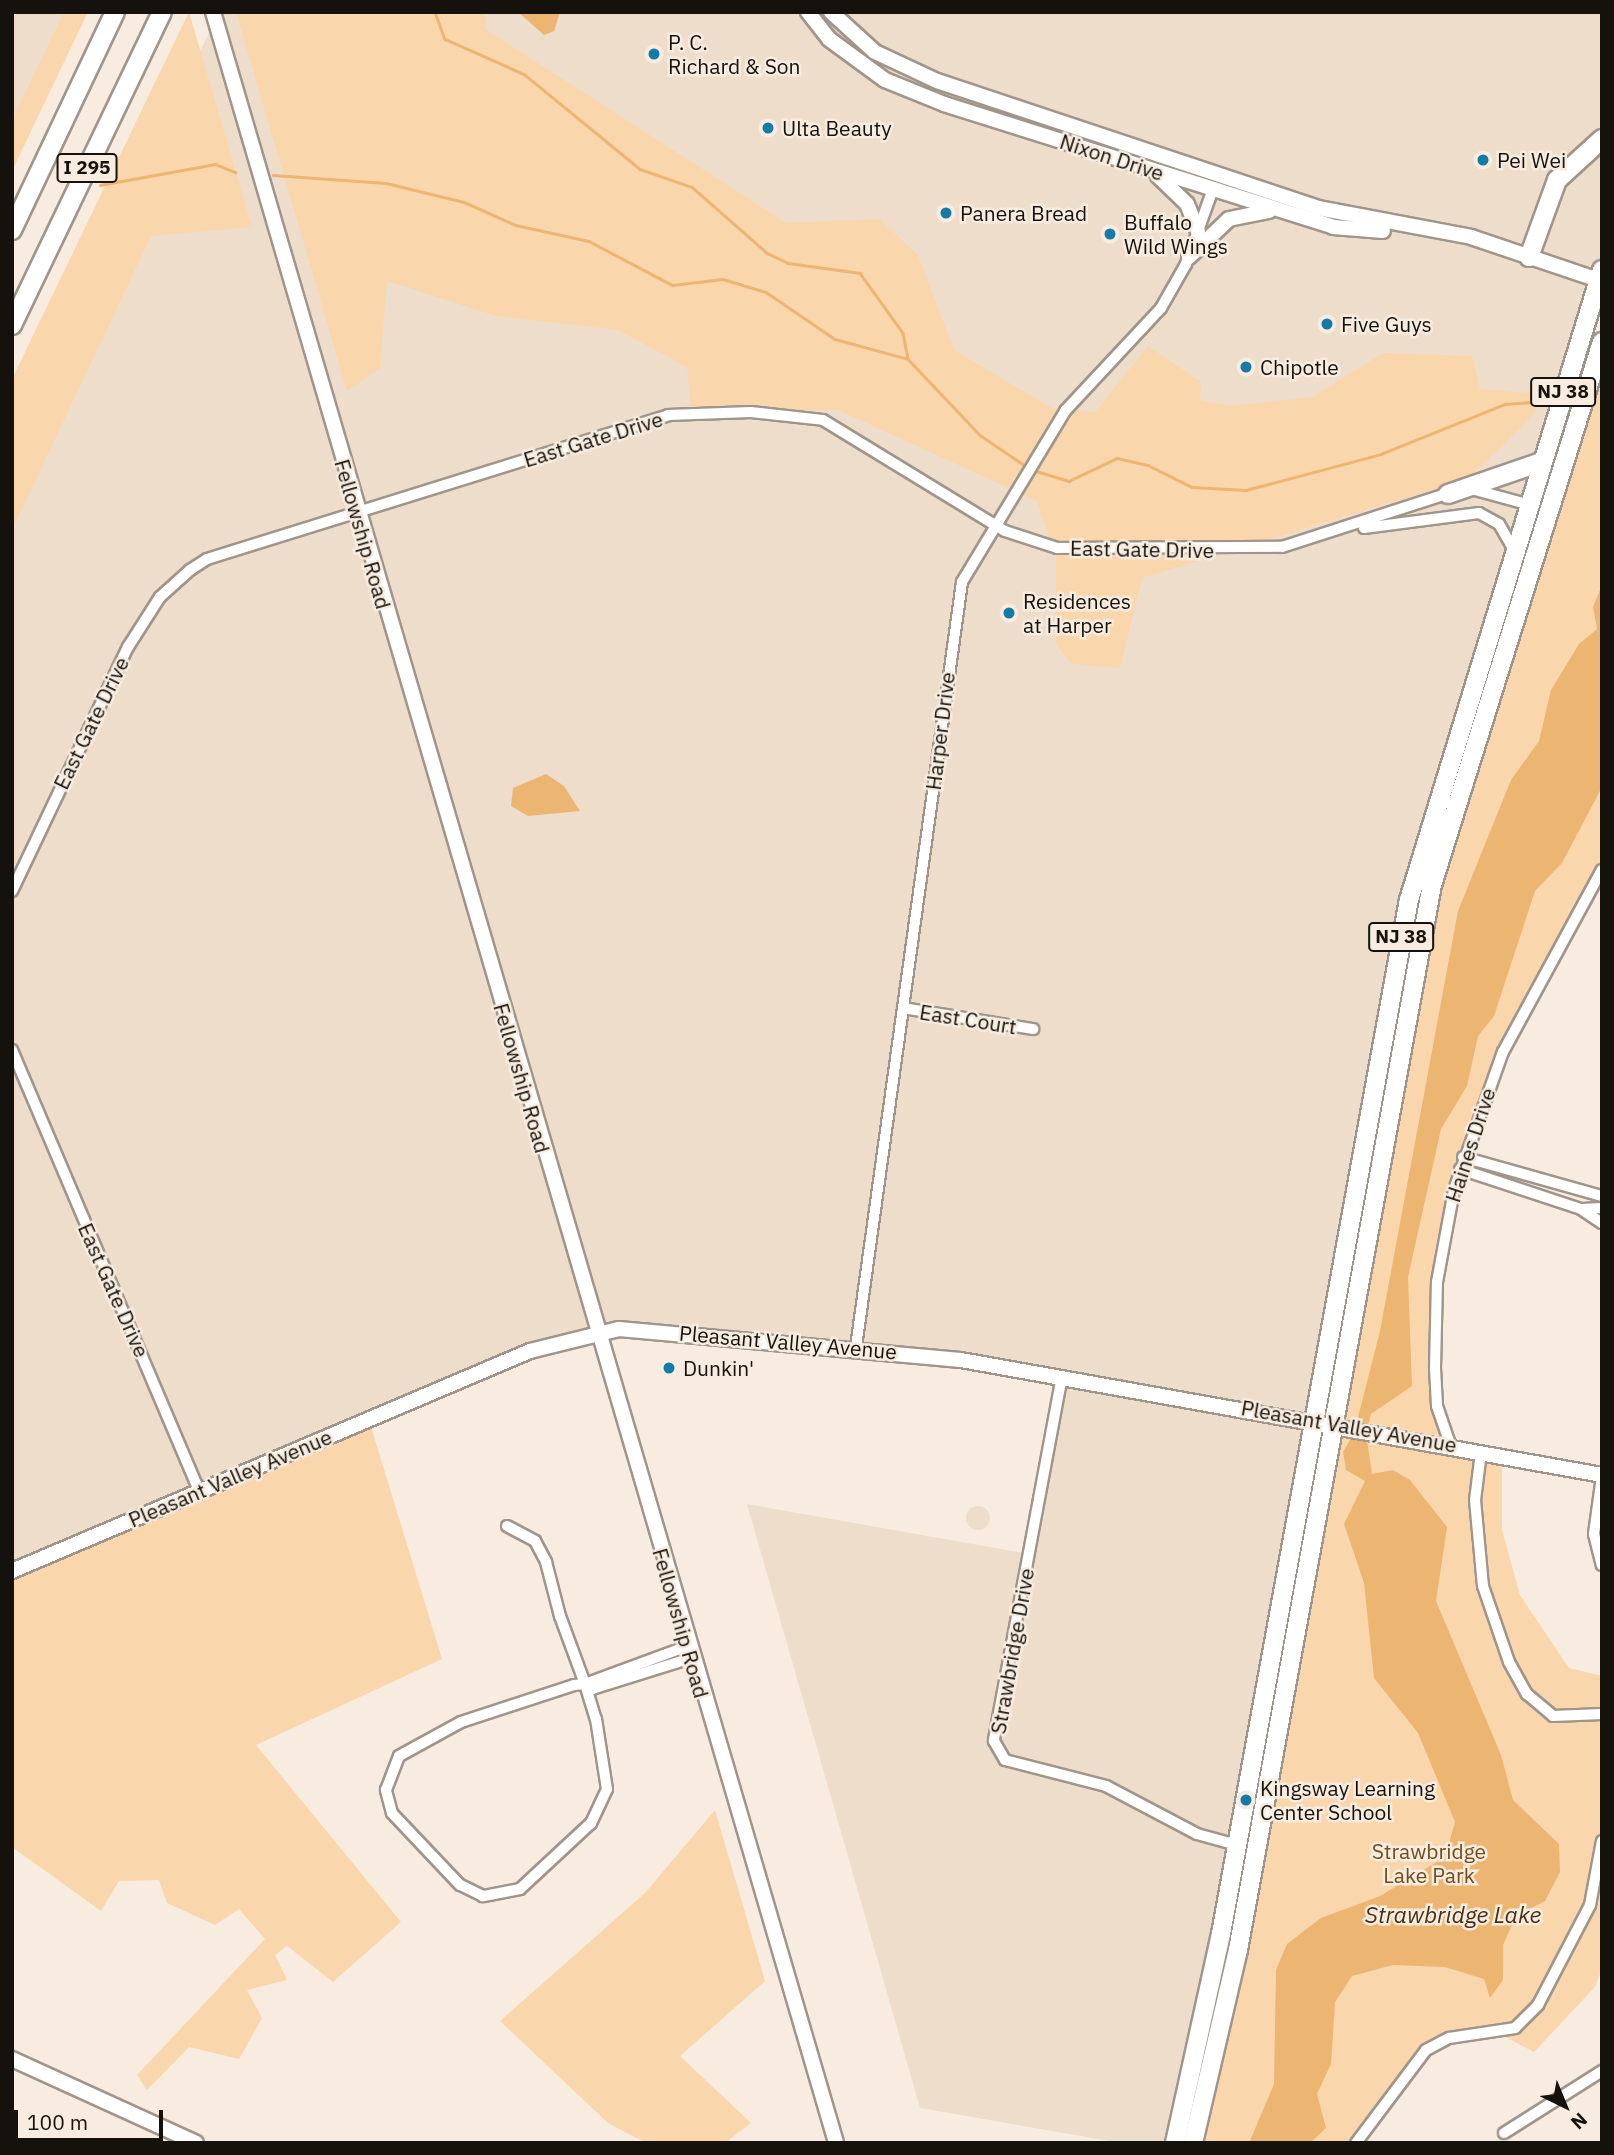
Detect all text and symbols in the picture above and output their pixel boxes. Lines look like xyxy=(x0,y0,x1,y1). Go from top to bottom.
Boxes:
place label: P. C. Richard & Son xyxy=(668,29,801,79)
marker: P. C. Richard & Son xyxy=(646,46,662,62)
place label: Ulta Beauty xyxy=(782,115,892,141)
marker: Ulta Beauty xyxy=(760,120,776,136)
street label: Nixon Drive xyxy=(1057,128,1167,186)
place label: Pei Wei xyxy=(1497,147,1566,173)
road number: I 295 xyxy=(56,152,119,184)
marker: Pei Wei xyxy=(1475,152,1491,168)
place label: Panera Bread xyxy=(960,200,1087,226)
marker: Panera Bread xyxy=(938,205,954,221)
place label: Buffalo Wild Wings xyxy=(1124,209,1228,259)
marker: Buffalo Wild Wings xyxy=(1102,226,1118,242)
place label: Five Guys xyxy=(1341,311,1432,337)
marker: Five Guys xyxy=(1319,316,1335,332)
place label: Chipotle xyxy=(1260,354,1339,380)
marker: Chipotle xyxy=(1238,359,1254,375)
road number: NJ 38 xyxy=(1530,376,1596,408)
street label: East Gate Drive xyxy=(520,406,666,472)
street label: Fellowship Road xyxy=(330,456,396,612)
street label: East Gate Drive xyxy=(1070,535,1214,563)
place label: Residences at Harper xyxy=(1023,588,1131,638)
marker: Residences at Harper xyxy=(1001,605,1017,621)
street label: East Gate Drive xyxy=(48,653,134,793)
street label: Harper Drive xyxy=(920,670,960,792)
road number: NJ 38 xyxy=(1368,922,1434,953)
street label: East Court xyxy=(918,999,1018,1039)
street label: Fellowship Road xyxy=(489,1000,555,1156)
street label: Haines Drive xyxy=(1440,1085,1500,1205)
street label: East Gate Drive xyxy=(73,1219,155,1361)
street label: Pleasant Valley Avenue xyxy=(678,1320,898,1364)
place label: Dunkin' xyxy=(683,1355,754,1381)
marker: Dunkin' xyxy=(661,1360,677,1376)
street label: Pleasant Valley Avenue xyxy=(1239,1395,1459,1457)
street label: Pleasant Valley Avenue xyxy=(124,1424,336,1532)
street label: Fellowship Road xyxy=(648,1545,714,1701)
street label: Strawbridge Drive xyxy=(985,1566,1039,1736)
place label: Kingsway Learning Center School xyxy=(1260,1775,1435,1825)
marker: Kingsway Learning Center School xyxy=(1238,1792,1254,1808)
park label: Strawbridge Lake Park xyxy=(1372,1838,1486,1888)
water label: Strawbridge Lake xyxy=(1365,1900,1541,1928)
north arrow xyxy=(1530,2071,1600,2141)
scale bar xyxy=(18,2096,166,2140)
text: 100 m xyxy=(27,2108,88,2136)
text: N xyxy=(1566,2108,1593,2135)

